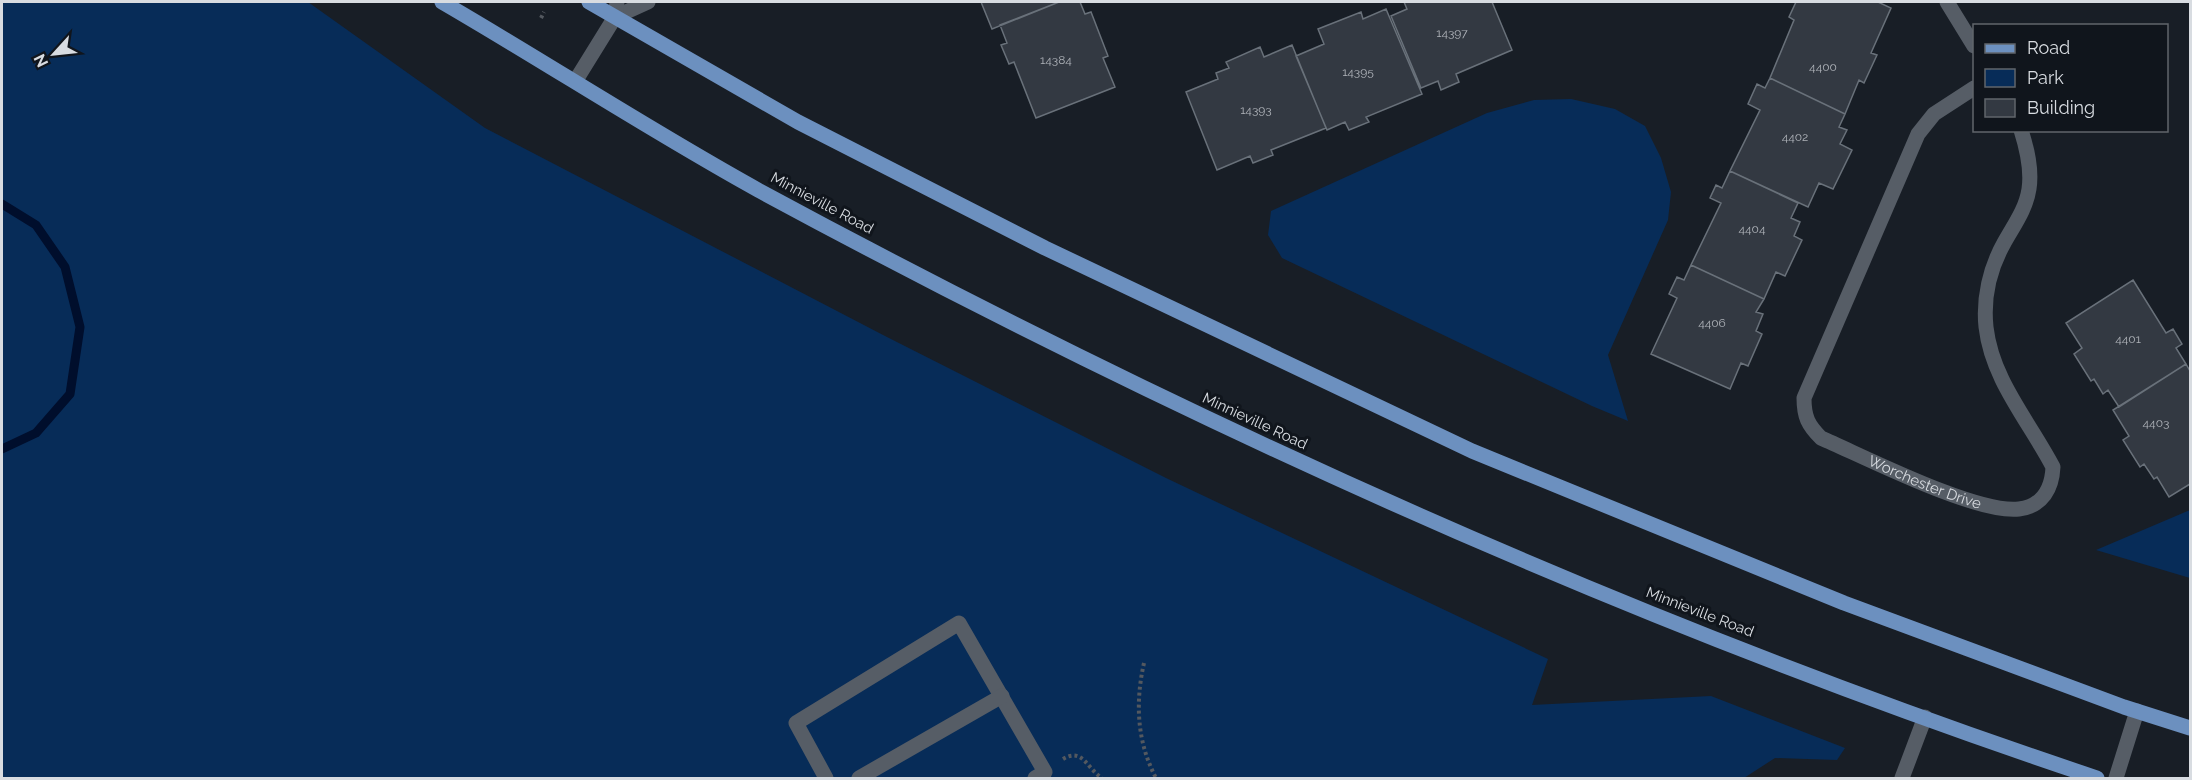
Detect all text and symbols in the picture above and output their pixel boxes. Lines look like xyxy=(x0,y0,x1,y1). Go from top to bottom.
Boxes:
north arrow xyxy=(24,24,84,84)
legend xyxy=(1973,24,2168,132)
house number: 14397 xyxy=(1436,26,1468,40)
text: Road xyxy=(2027,37,2070,58)
text: N xyxy=(30,51,52,70)
house number: 14384 xyxy=(1040,53,1072,67)
house number: 4400 xyxy=(1809,60,1837,74)
house number: 14395 xyxy=(1342,65,1374,79)
text: Park xyxy=(2027,67,2064,88)
text: Building xyxy=(2027,97,2095,118)
house number: 14393 xyxy=(1240,103,1272,117)
house number: 4402 xyxy=(1782,130,1808,144)
street label: Minnieville Road xyxy=(768,168,876,238)
house number: 4404 xyxy=(1738,222,1766,236)
house number: 4406 xyxy=(1698,316,1726,330)
house number: 4401 xyxy=(2115,332,2141,346)
street label: Minnieville Road xyxy=(1200,389,1310,453)
house number: 4403 xyxy=(2143,416,2169,430)
street label: Worchester Drive xyxy=(1865,452,1984,513)
street label: Minnieville Road xyxy=(1644,583,1756,641)

